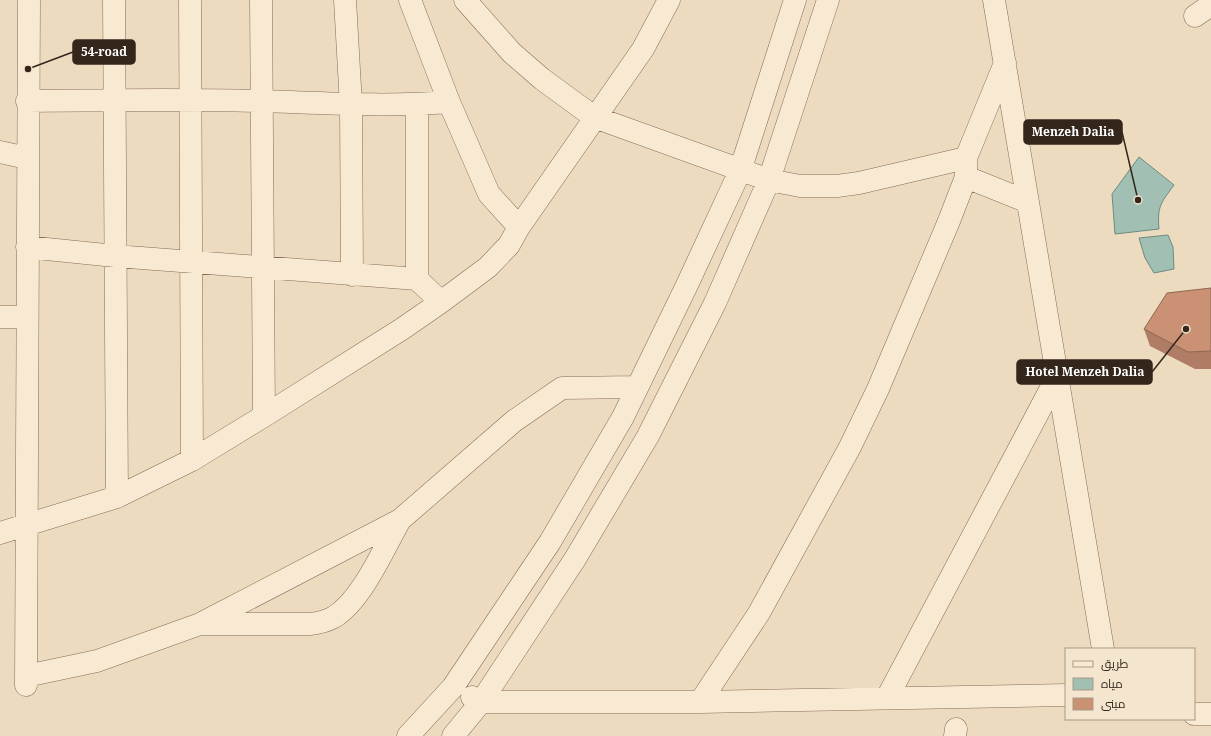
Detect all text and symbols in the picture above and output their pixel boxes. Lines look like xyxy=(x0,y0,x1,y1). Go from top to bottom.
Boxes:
callout: 54-road xyxy=(73,40,135,64)
text: 54-road xyxy=(81,43,127,60)
callout: Menzeh Dalia xyxy=(1024,120,1122,144)
text: Menzeh Dalia xyxy=(1032,123,1114,140)
callout: Hotel Menzeh Dalia xyxy=(1017,360,1152,384)
text: Hotel Menzeh Dalia xyxy=(1026,363,1144,380)
legend xyxy=(1065,648,1195,720)
text: طريق xyxy=(1101,655,1129,672)
text: مياه xyxy=(1101,675,1123,692)
text: مبنى xyxy=(1101,695,1126,712)

